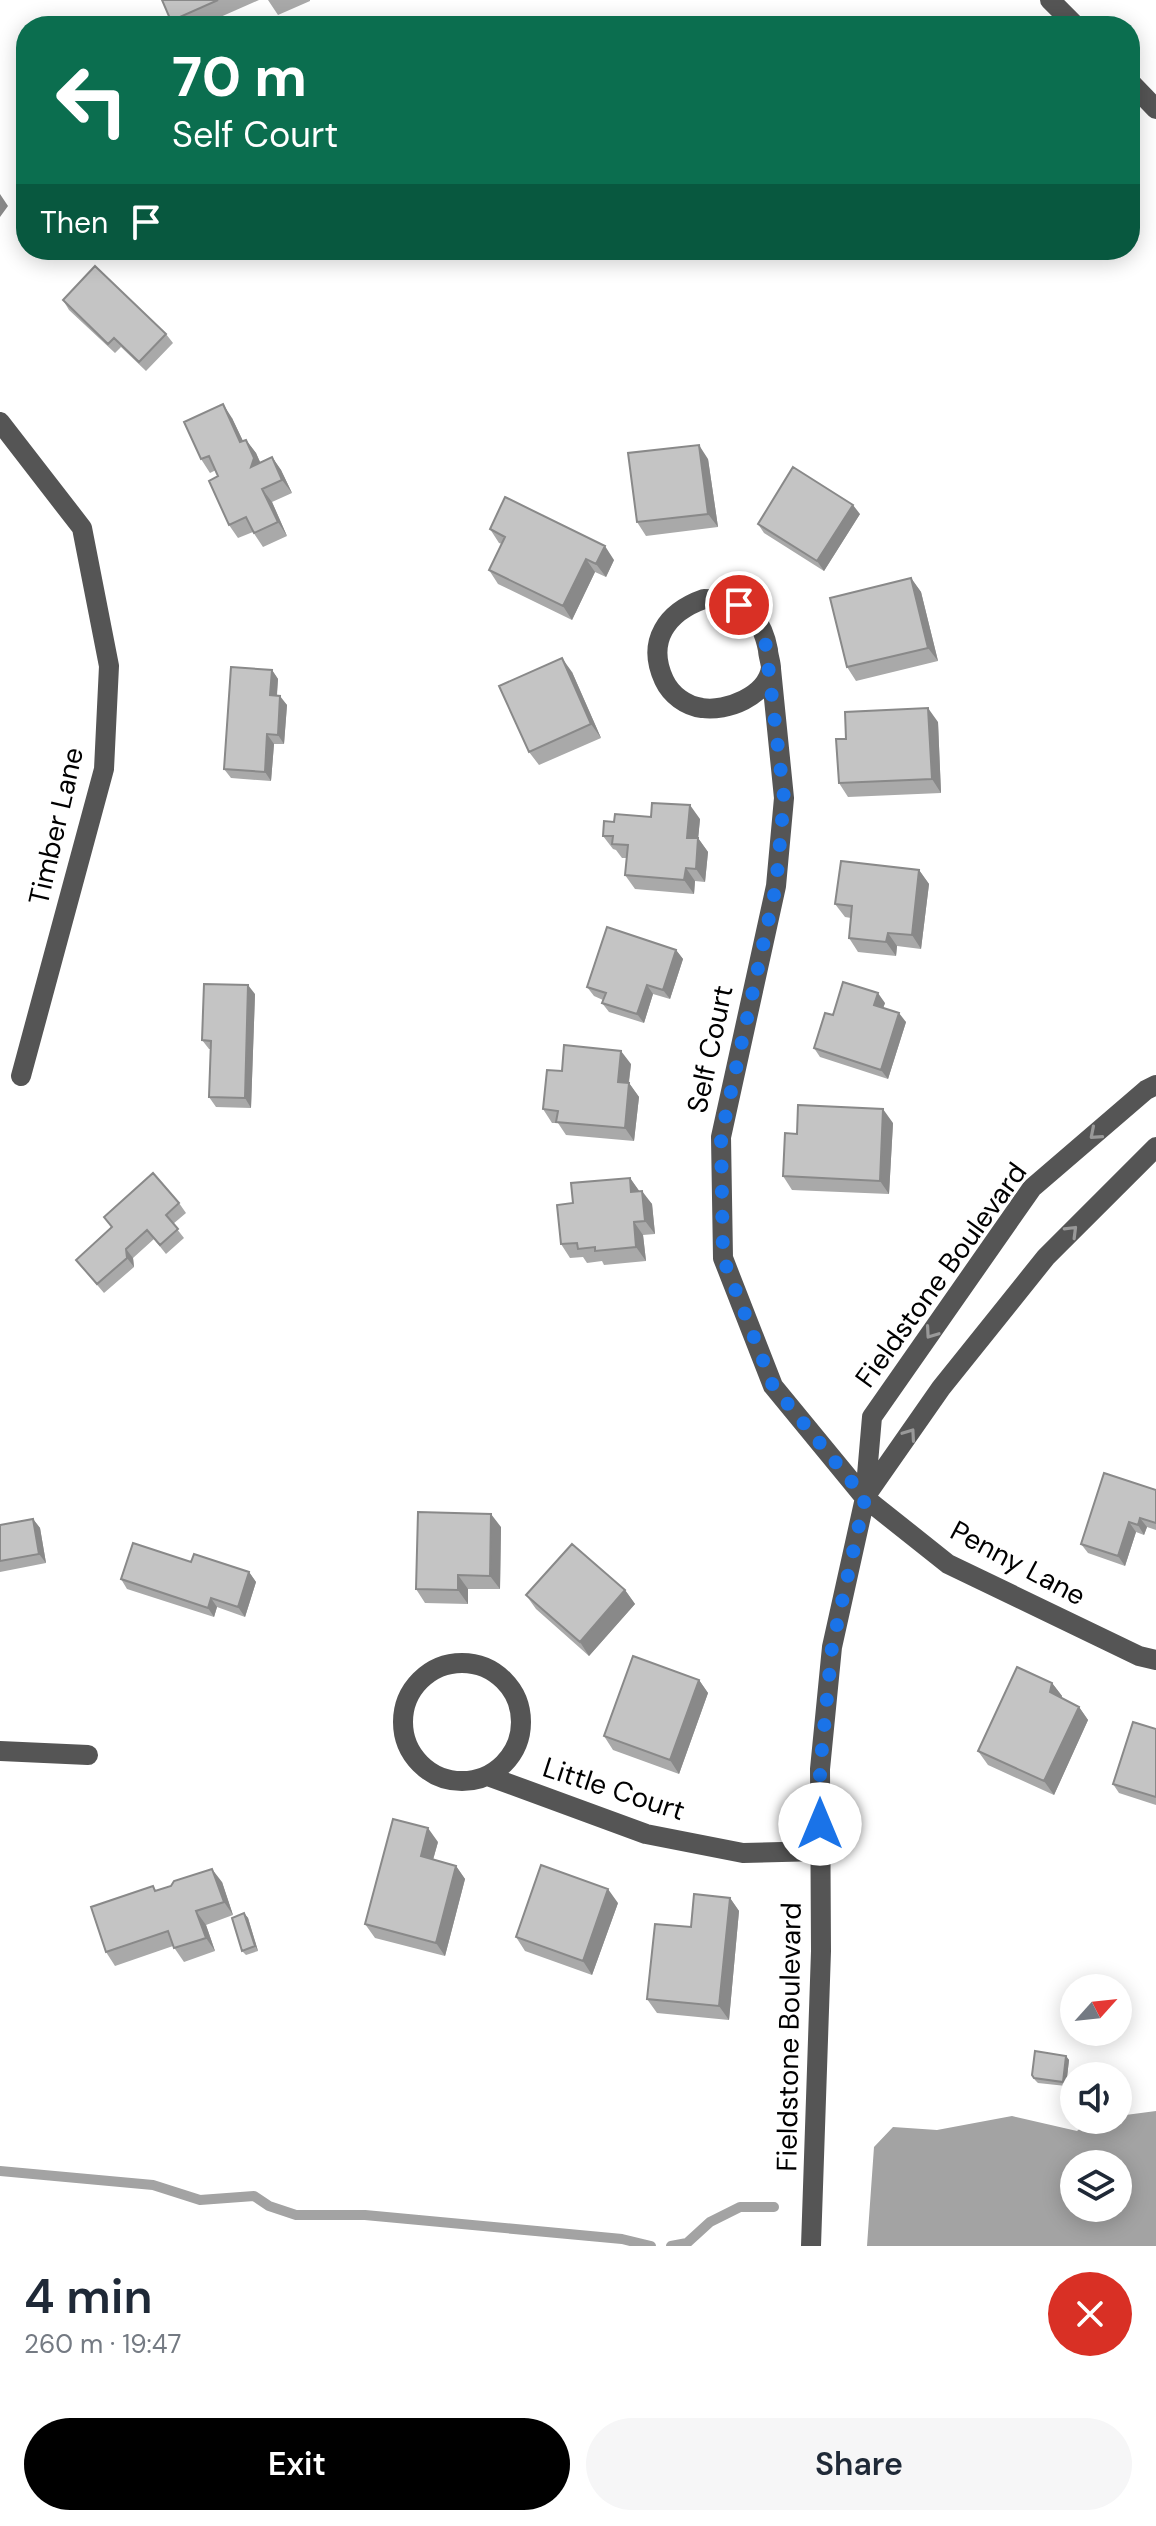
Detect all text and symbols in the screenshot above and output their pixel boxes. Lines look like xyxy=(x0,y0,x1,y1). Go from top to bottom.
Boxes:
text: 70 m xyxy=(172,40,307,113)
icon: left xyxy=(40,48,144,152)
text: Self Court xyxy=(172,111,338,158)
icon: arrive xyxy=(124,200,168,244)
text: Then xyxy=(40,203,108,242)
pin xyxy=(705,571,773,639)
icon: arrive xyxy=(717,583,761,627)
street label: Timber Lane xyxy=(20,744,92,908)
street label: Self Court xyxy=(678,982,742,1116)
one-way arrow xyxy=(1090,1124,1105,1139)
street label: Fieldstone Boulevard xyxy=(847,1155,1035,1395)
one-way arrow xyxy=(1063,1226,1077,1240)
one-way arrow xyxy=(926,1324,941,1338)
one-way arrow xyxy=(900,1428,915,1442)
street label: Penny Lane xyxy=(944,1512,1092,1614)
street label: Little Court xyxy=(538,1749,690,1829)
position arrow xyxy=(778,1782,862,1866)
street label: Fieldstone Boulevard xyxy=(768,1902,810,2172)
north arrow xyxy=(1060,1974,1132,2046)
map controls xyxy=(1060,1974,1132,2222)
button: sound xyxy=(1060,2062,1132,2134)
button: layers xyxy=(1060,2150,1132,2222)
text: 4 min xyxy=(24,2265,152,2328)
button: close xyxy=(1048,2272,1132,2356)
text: 260 m · 19:47 xyxy=(24,2327,182,2361)
button: Exit xyxy=(24,2418,570,2510)
button: Share xyxy=(586,2418,1132,2510)

